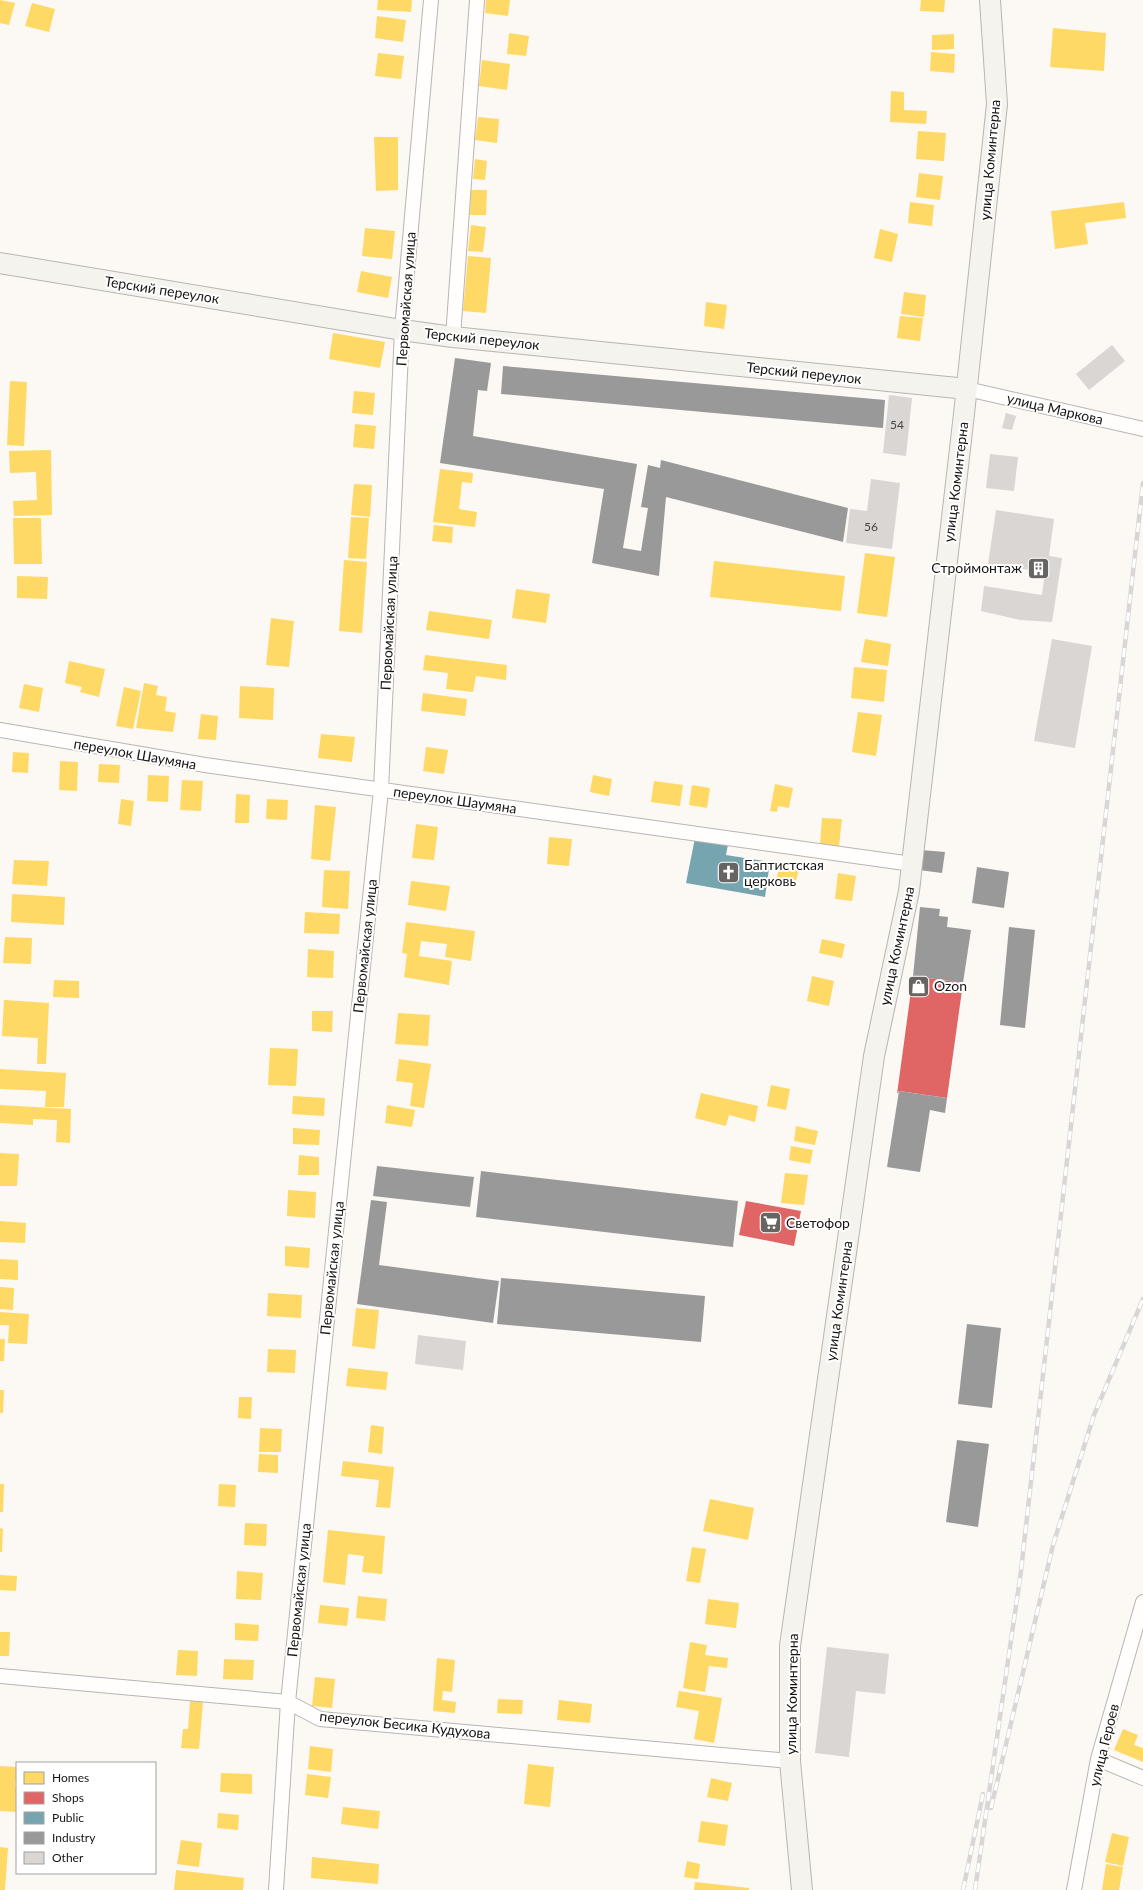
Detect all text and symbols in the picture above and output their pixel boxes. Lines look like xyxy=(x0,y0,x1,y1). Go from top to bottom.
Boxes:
street label: улица Коминтерна xyxy=(976,99,1003,221)
street label: Первомайская улица xyxy=(392,231,419,367)
street label: Терский переулок xyxy=(104,272,221,307)
street label: Терский переулок xyxy=(424,324,541,353)
street label: Терский переулок xyxy=(746,358,863,387)
street label: улица Маркова xyxy=(1005,389,1105,428)
house number: 54 xyxy=(890,417,904,432)
street label: улица Коминтерна xyxy=(940,421,971,543)
house number: 56 xyxy=(864,519,878,534)
street label: Первомайская улица xyxy=(376,555,401,691)
building icon: Строймонтаж xyxy=(1025,555,1051,581)
place label: Строймонтаж xyxy=(931,559,1022,576)
street label: переулок Шаумяна xyxy=(72,734,198,773)
street label: переулок Шаумяна xyxy=(392,782,518,817)
place label: Баптистская церковь xyxy=(744,856,824,889)
church icon: Баптистская церковь xyxy=(715,860,741,886)
street label: Первомайская улица xyxy=(349,878,380,1014)
street label: улица Коминтерна xyxy=(876,885,917,1007)
shop icon: Ozon xyxy=(905,973,931,999)
place label: Ozon xyxy=(934,977,967,994)
street label: Первомайская улица xyxy=(316,1200,347,1336)
supermarket icon: Светофор xyxy=(757,1210,783,1236)
place label: Светофор xyxy=(786,1214,850,1231)
street label: улица Коминтерна xyxy=(822,1240,855,1362)
street label: Первомайская улица xyxy=(283,1522,314,1658)
street label: улица Коминтерна xyxy=(782,1633,801,1755)
street label: улица Героев xyxy=(1085,1702,1122,1788)
street label: переулок Бесика Кудухова xyxy=(319,1707,491,1742)
legend xyxy=(16,1762,156,1874)
text: Homes xyxy=(52,1770,89,1785)
text: Shops xyxy=(52,1790,84,1805)
text: Public xyxy=(52,1810,84,1825)
text: Industry xyxy=(52,1830,96,1845)
text: Other xyxy=(52,1850,84,1865)

